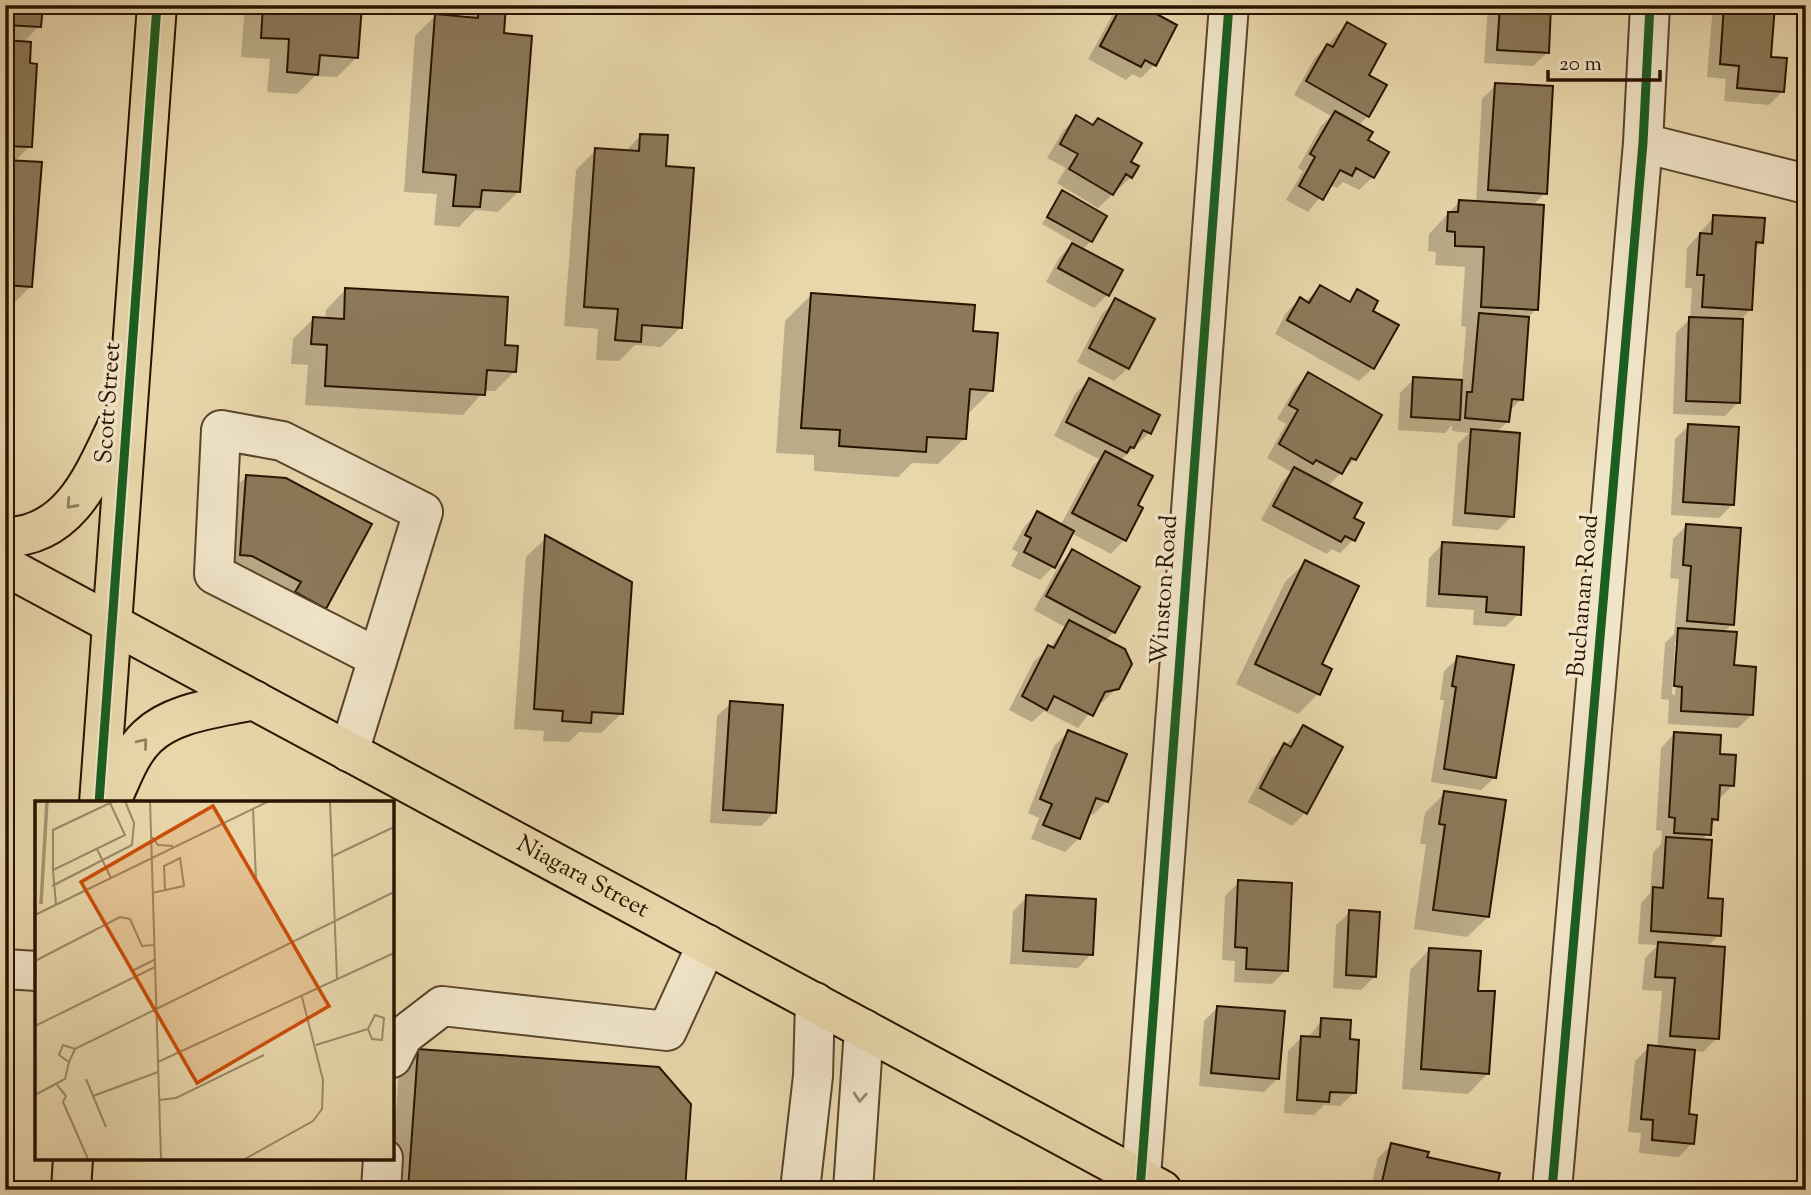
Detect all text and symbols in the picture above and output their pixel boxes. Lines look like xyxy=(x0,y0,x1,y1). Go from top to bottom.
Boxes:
scale bar xyxy=(1548,38,1660,82)
text: 20 m xyxy=(1559,50,1602,80)
street label: Scott Street xyxy=(88,341,130,465)
one-way arrow xyxy=(67,496,79,509)
street label: Winston Road xyxy=(1143,513,1187,666)
street label: Buchanan Road xyxy=(1560,513,1608,679)
one-way arrow xyxy=(135,739,147,752)
inset map xyxy=(35,801,394,1160)
street label: Niagara Street xyxy=(510,828,655,927)
one-way arrow xyxy=(852,1092,867,1103)

